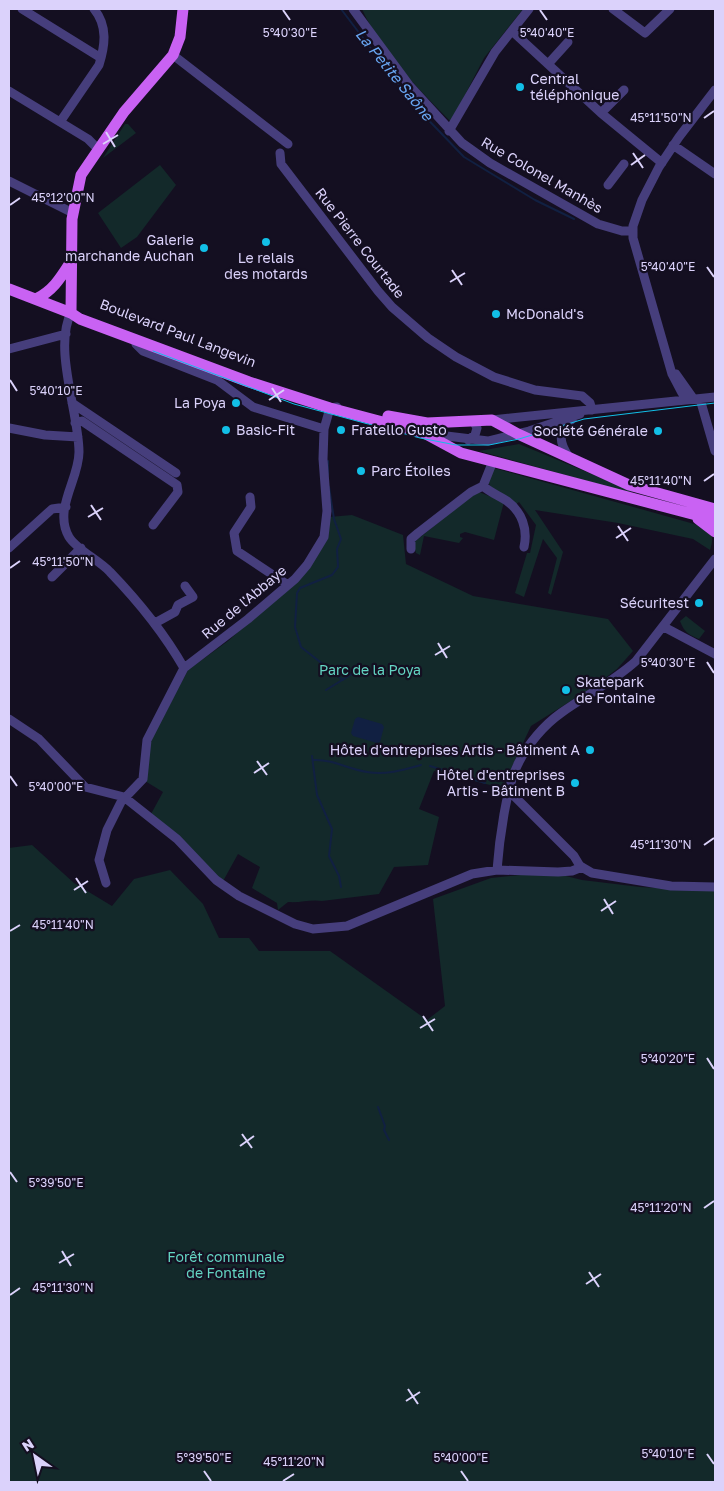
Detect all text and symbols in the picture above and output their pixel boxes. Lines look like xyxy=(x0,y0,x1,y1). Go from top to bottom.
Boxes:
text: 5°40'30"E xyxy=(263,25,317,40)
water label: La Petite Saône xyxy=(352,25,438,125)
text: 5°40'40"E xyxy=(520,25,574,40)
place label: Central téléphonique xyxy=(530,70,619,103)
marker: Central téléphonique xyxy=(514,81,526,93)
text: 45°11'50"N xyxy=(630,110,692,125)
street label: Rue Colonel Manhès xyxy=(478,133,606,216)
street label: Rue Pierre Courtade xyxy=(312,184,409,301)
text: 45°12'00"N xyxy=(31,190,95,205)
place label: Galerie marchande Auchan xyxy=(65,231,194,264)
marker: Le relais des motards xyxy=(260,236,272,248)
marker: Galerie marchande Auchan xyxy=(198,242,210,254)
place label: Le relais des motards xyxy=(224,249,308,282)
text: 5°40'40"E xyxy=(641,259,695,274)
street label: Boulevard Paul Langevin xyxy=(98,295,259,370)
place label: McDonald's xyxy=(506,305,584,322)
marker: McDonald's xyxy=(490,308,502,320)
text: 5°40'10"E xyxy=(29,383,83,398)
place label: La Poya xyxy=(174,394,226,411)
marker: La Poya xyxy=(230,397,242,409)
place label: Basic-Fit xyxy=(236,421,295,438)
place label: Fratello Gusto xyxy=(351,421,447,438)
place label: Société Générale xyxy=(534,422,648,439)
marker: Basic-Fit xyxy=(220,424,232,436)
marker: Fratello Gusto xyxy=(335,424,347,436)
marker: Société Générale xyxy=(652,425,664,437)
place label: Parc Étoiles xyxy=(371,462,451,479)
marker: Parc Étoiles xyxy=(355,465,367,477)
text: 45°11'40"N xyxy=(630,473,692,488)
text: 45°11'50"N xyxy=(32,554,94,569)
street label: Rue de l'Abbaye xyxy=(198,561,289,642)
place label: Sécuritest xyxy=(620,594,689,611)
marker: Sécuritest xyxy=(693,597,705,609)
text: 5°40'30"E xyxy=(641,655,695,670)
park label: Parc de la Poya xyxy=(319,661,421,678)
place label: Skatepark de Fontaine xyxy=(576,673,655,706)
marker: Skatepark de Fontaine xyxy=(560,684,572,696)
place label: Hôtel d'entreprises Artis - Bâtiment A xyxy=(330,741,581,758)
marker: Hôtel d'entreprises Artis - Bâtiment A xyxy=(584,744,596,756)
place label: Hôtel d'entreprises Artis - Bâtiment B xyxy=(436,766,565,799)
marker: Hôtel d'entreprises Artis - Bâtiment B xyxy=(569,777,581,789)
text: 5°40'00"E xyxy=(29,779,83,794)
text: 45°11'30"N xyxy=(630,837,692,852)
text: 45°11'40"N xyxy=(32,917,94,932)
text: 5°40'20"E xyxy=(641,1051,695,1066)
text: 5°39'50"E xyxy=(29,1175,83,1190)
text: 45°11'20"N xyxy=(630,1200,692,1215)
park label: Forêt communale de Fontaine xyxy=(167,1248,285,1281)
text: 45°11'30"N xyxy=(32,1280,94,1295)
north arrow xyxy=(10,1431,60,1481)
text: N xyxy=(19,1435,37,1455)
text: 5°40'10"E xyxy=(641,1446,695,1461)
text: 5°39'50"E xyxy=(177,1450,231,1465)
text: 5°40'00"E xyxy=(434,1450,488,1465)
text: 45°11'20"N xyxy=(263,1454,325,1469)

